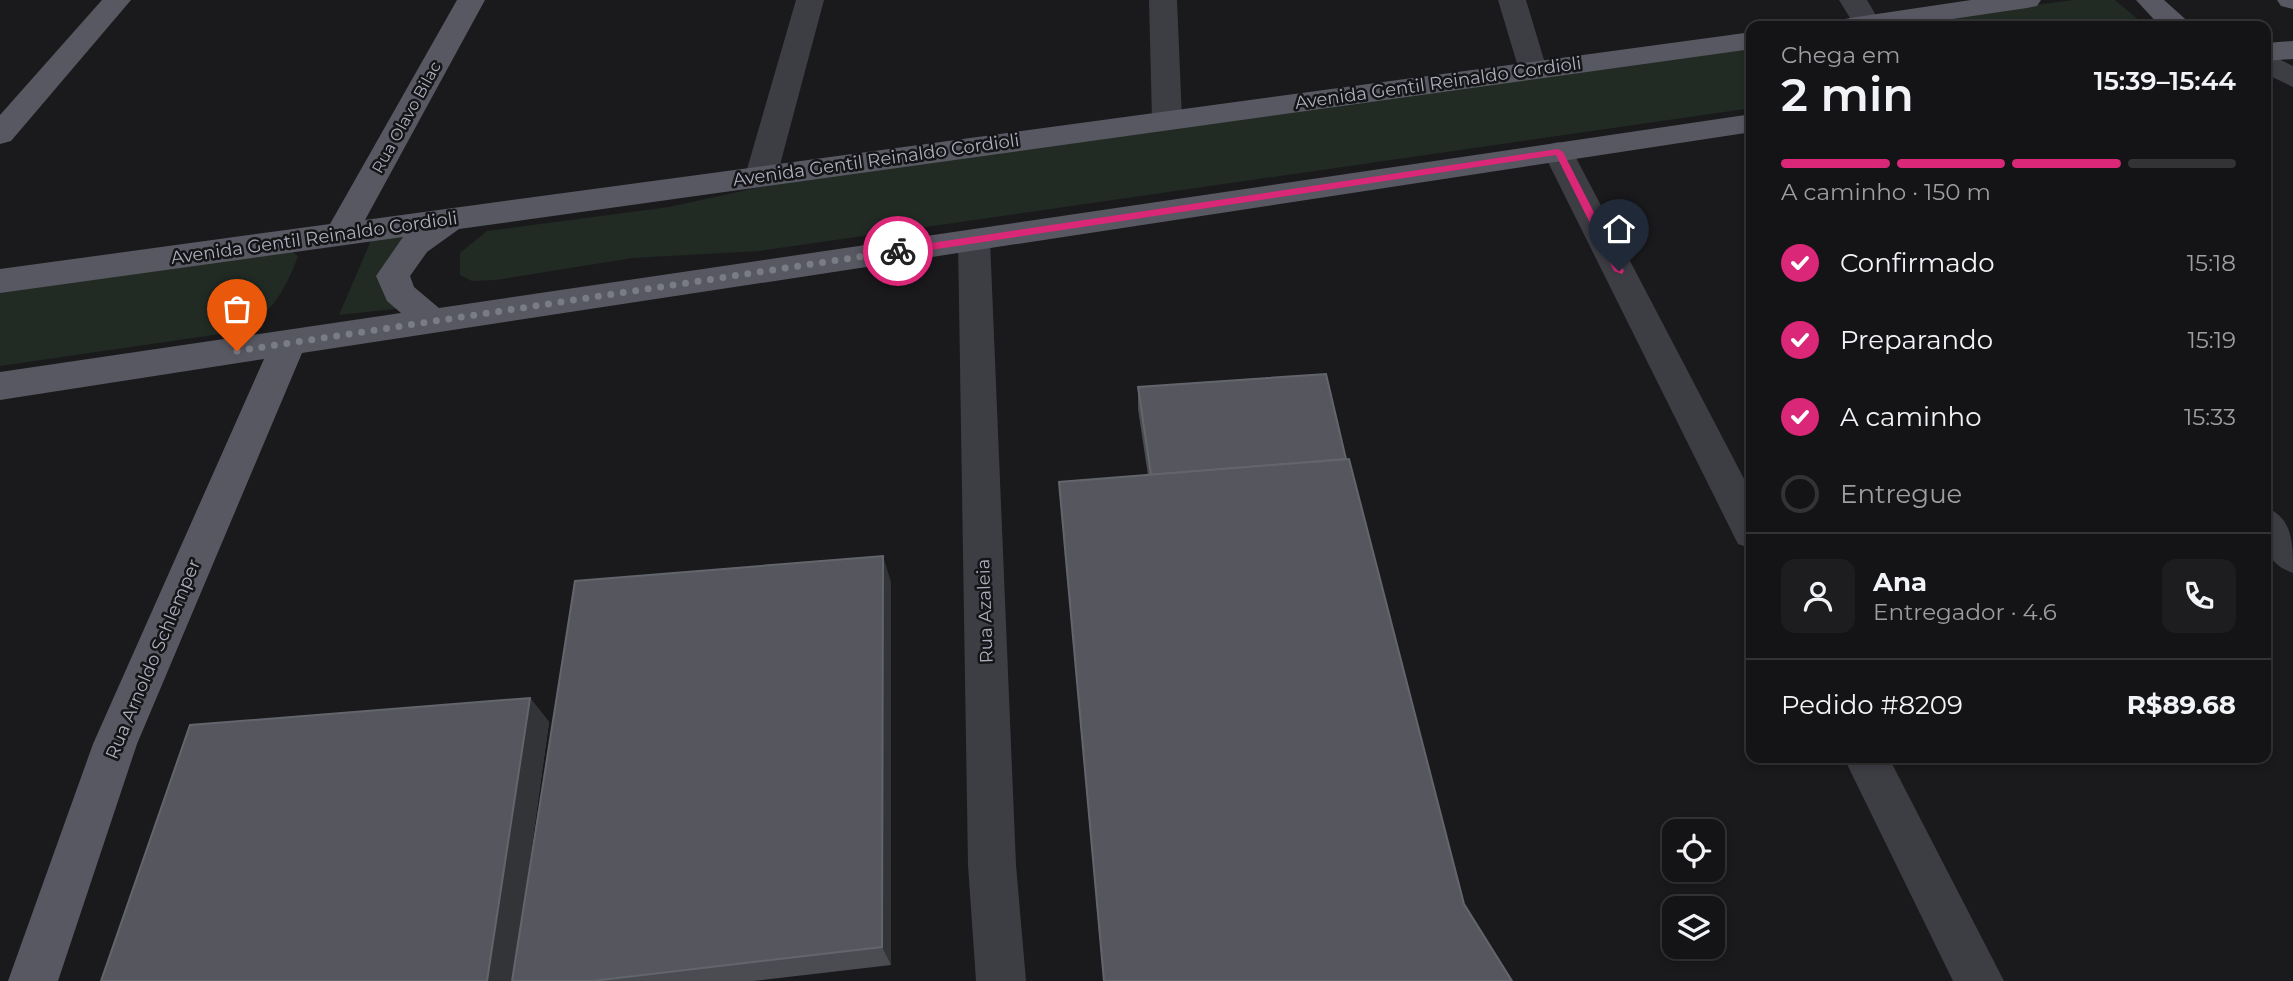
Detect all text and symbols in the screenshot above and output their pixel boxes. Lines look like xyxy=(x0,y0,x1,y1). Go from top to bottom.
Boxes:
text: Chega em xyxy=(1781,41,1900,69)
street label: Avenida Gentil Reinaldo Cordioli xyxy=(1293,52,1583,114)
street label: Rua Olavo Bilac xyxy=(368,58,445,176)
text: 15:39–15:44 xyxy=(2094,65,2236,97)
text: 2 min xyxy=(1781,66,1914,123)
street label: Avenida Gentil Reinaldo Cordioli xyxy=(731,129,1021,191)
text: A caminho · 150 m xyxy=(1781,178,1991,206)
pin xyxy=(1589,199,1649,271)
street label: Avenida Gentil Reinaldo Cordioli xyxy=(169,207,459,269)
icon: home xyxy=(1600,210,1638,248)
courier xyxy=(863,216,933,286)
icon: bike xyxy=(879,232,917,270)
icon: check xyxy=(1781,244,1819,282)
text: Confirmado xyxy=(1840,247,1995,279)
text: 15:18 xyxy=(2187,249,2236,277)
pin xyxy=(207,279,267,351)
icon: bag xyxy=(218,290,256,328)
icon: check xyxy=(1781,321,1819,359)
text: Preparando xyxy=(1840,324,1993,356)
text: 15:19 xyxy=(2187,326,2236,354)
icon: check xyxy=(1781,398,1819,436)
text: A caminho xyxy=(1840,401,1981,433)
text: 15:33 xyxy=(2184,403,2236,431)
text: Entregue xyxy=(1840,478,1962,510)
street label: Rua Arnoldo Schlemper xyxy=(101,556,205,762)
street label: Rua Azaleia xyxy=(972,558,998,664)
button: person xyxy=(1781,559,1855,633)
button: phone xyxy=(2162,559,2236,633)
text: Ana xyxy=(1873,566,1927,598)
text: Entregador · 4.6 xyxy=(1873,598,2057,626)
text: Pedido #8209 xyxy=(1781,689,1963,721)
text: R$89.68 xyxy=(2127,689,2236,721)
map controls xyxy=(1662,819,1725,959)
button: locate xyxy=(1662,819,1725,882)
button: layers xyxy=(1662,896,1725,959)

